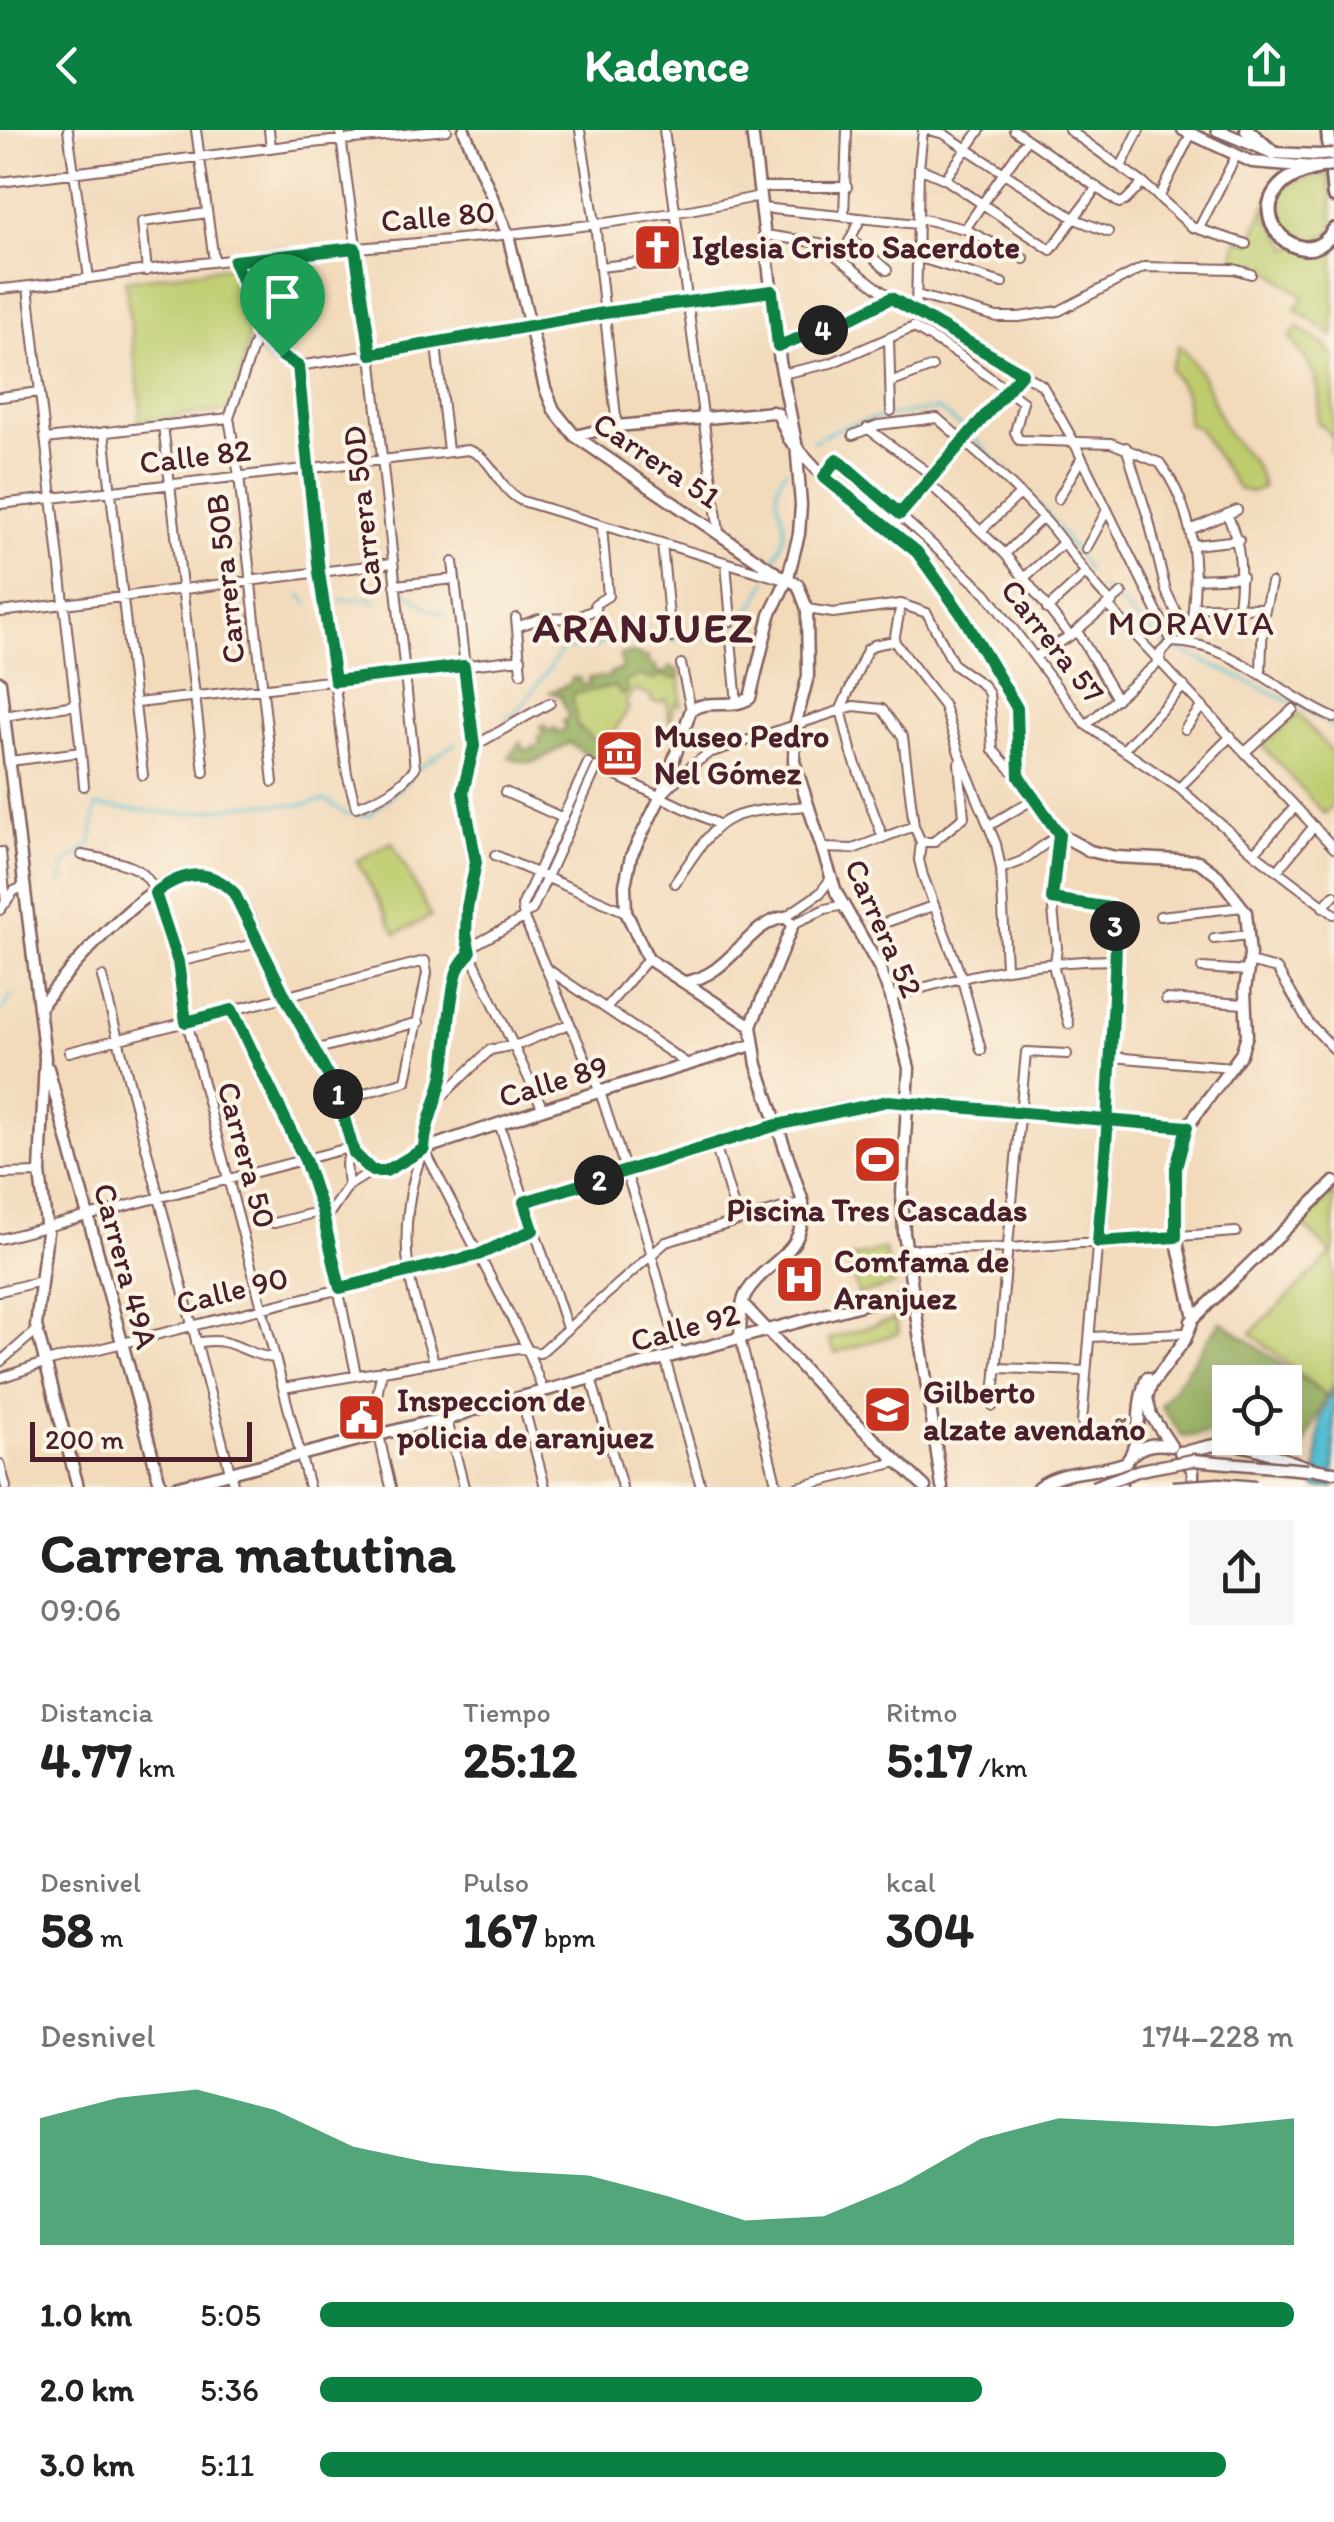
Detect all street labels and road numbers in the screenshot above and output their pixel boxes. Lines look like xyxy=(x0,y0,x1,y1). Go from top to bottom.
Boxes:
street label: Calle 80 xyxy=(379,192,497,240)
street label: Carrera 51 xyxy=(586,404,728,516)
street label: Carrera 50D xyxy=(334,424,390,598)
street label: Calle 82 xyxy=(137,430,253,482)
street label: Carrera 50B xyxy=(197,492,253,666)
street label: Carrera 57 xyxy=(993,572,1113,710)
street label: Carrera 52 xyxy=(837,853,931,1003)
street label: Calle 89 xyxy=(494,1046,612,1116)
street label: Carrera 50 xyxy=(209,1078,285,1232)
street label: Carrera 49A xyxy=(86,1179,166,1353)
street label: Calle 90 xyxy=(172,1258,292,1322)
street label: Calle 92 xyxy=(626,1294,744,1360)

